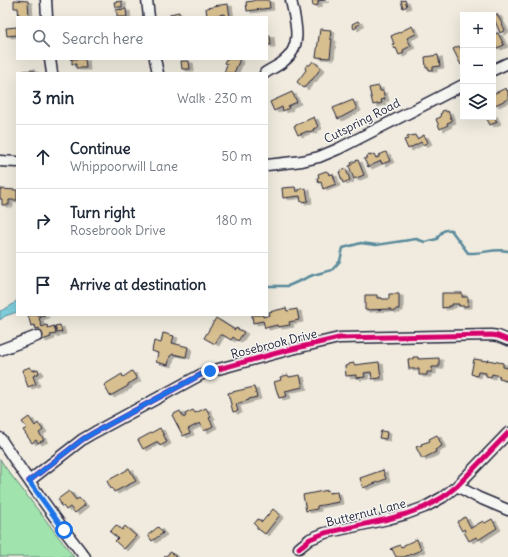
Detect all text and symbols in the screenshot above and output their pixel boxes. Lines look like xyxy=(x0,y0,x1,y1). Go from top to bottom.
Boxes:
map controls xyxy=(460,12,496,120)
button: + xyxy=(460,12,496,48)
search box xyxy=(16,16,268,60)
icon: search xyxy=(30,27,52,49)
text: Search here xyxy=(62,29,143,48)
button: − xyxy=(460,48,496,84)
button: layers xyxy=(460,84,496,120)
text: 3 min xyxy=(32,87,74,109)
text: Walk · 230 m xyxy=(177,90,252,107)
street label: Cutspring Road xyxy=(321,95,402,146)
text: Continue xyxy=(70,139,131,158)
icon: ahead xyxy=(32,146,54,168)
text: 50 m xyxy=(221,148,252,165)
text: Whippoorwill Lane xyxy=(70,158,178,175)
text: Turn right xyxy=(70,203,135,222)
icon: right xyxy=(32,210,54,232)
text: 180 m xyxy=(216,212,252,229)
text: Rosebrook Drive xyxy=(70,222,166,239)
icon: arrive xyxy=(32,274,54,296)
text: Arrive at destination xyxy=(70,275,206,294)
street label: Rosebrook Drive xyxy=(229,326,319,361)
route end xyxy=(201,362,219,380)
street label: Butternut Lane xyxy=(324,495,407,530)
route start xyxy=(55,521,73,539)

